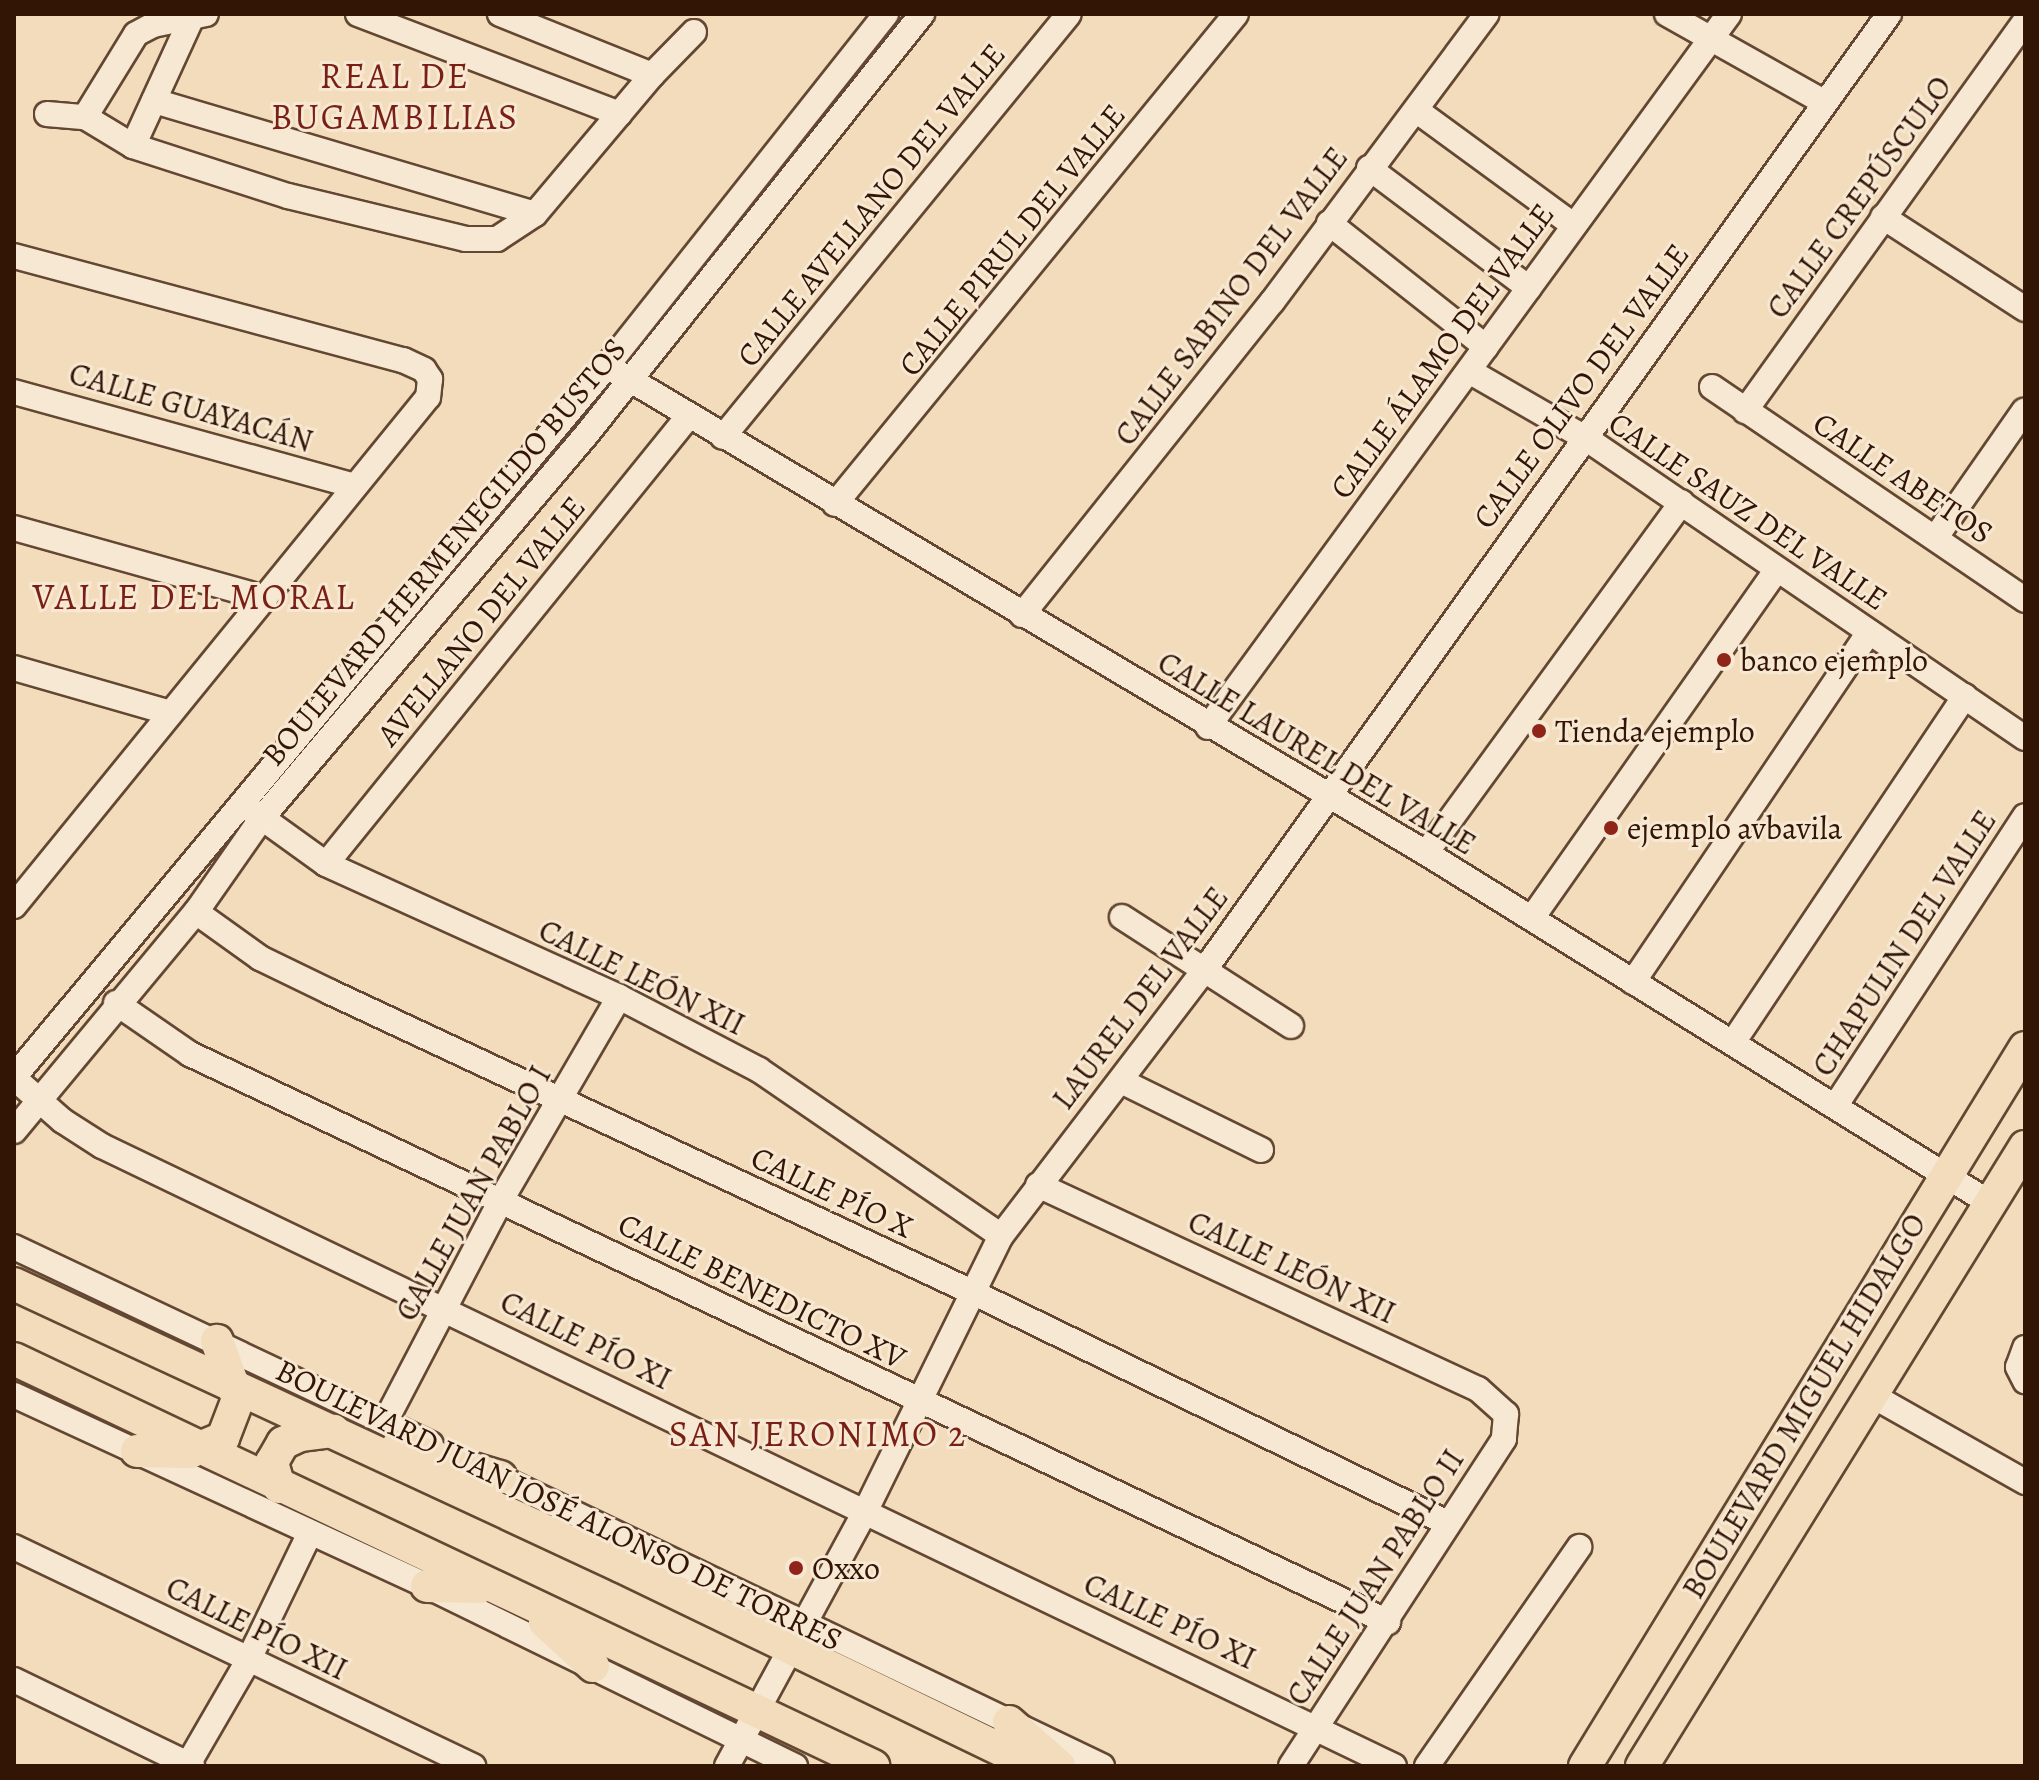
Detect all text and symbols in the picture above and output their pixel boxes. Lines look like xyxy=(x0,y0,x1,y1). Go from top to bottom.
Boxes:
street label: CALLE AVELLANO DEL VALLE xyxy=(729,36,1013,374)
district label: REAL DE BUGAMBILIAS xyxy=(271,53,519,138)
street label: CALLE CREPÚSCULO xyxy=(1758,68,1960,326)
street label: CALLE PIRUL DEL VALLE xyxy=(891,96,1133,384)
street label: CALLE SABINO DEL VALLE xyxy=(1106,139,1356,453)
street label: CALLE ÁLAMO DEL VALLE xyxy=(1322,196,1562,506)
street label: CALLE OLIVO DEL VALLE xyxy=(1465,236,1697,536)
street label: BOULEVARD HERMENEGILDO BUSTOS xyxy=(254,330,634,774)
street label: CALLE GUAYACÁN xyxy=(65,354,317,460)
street label: CALLE SAUZ DEL VALLE xyxy=(1601,403,1895,619)
street label: CALLE ABETOS xyxy=(1806,404,2000,552)
street label: AVELLANO DEL VALLE xyxy=(369,489,593,753)
district label: VALLE DEL MORAL xyxy=(32,575,356,619)
place label: banco ejemplo xyxy=(1740,641,1928,679)
street label: CALLE LAUREL DEL VALLE xyxy=(1151,643,1483,863)
marker: banco ejemplo xyxy=(1715,651,1733,669)
place label: Tienda ejemplo xyxy=(1555,712,1755,750)
marker: Tienda ejemplo xyxy=(1530,722,1548,740)
street label: CHAPULIN DEL VALLE xyxy=(1804,803,2004,1083)
place label: ejemplo avbavila xyxy=(1627,809,1842,847)
marker: ejemplo avbavila xyxy=(1602,819,1620,837)
street label: LAUREL DEL VALLE xyxy=(1044,879,1236,1117)
street label: CALLE LEÓN XII xyxy=(533,911,751,1043)
street label: CALLE JUAN PABLO I xyxy=(387,1059,559,1327)
street label: CALLE PÍO X xyxy=(745,1138,919,1246)
street label: CALLE LEÓN XII xyxy=(1182,1202,1402,1332)
street label: CALLE BENEDICTO XV xyxy=(612,1205,912,1377)
street label: BOULEVARD MIGUEL HIDALGO xyxy=(1674,1207,1934,1605)
street label: CALLE PÍO XI xyxy=(494,1282,678,1398)
street label: BOULEVARD JUAN JOSÉ ALONSO DE TORRES xyxy=(270,1351,848,1659)
district label: SAN JERONIMO 2 xyxy=(669,1412,967,1456)
street label: CALLE JUAN PABLO II xyxy=(1278,1442,1472,1712)
place label: Oxxo xyxy=(812,1549,880,1587)
marker: Oxxo xyxy=(787,1559,805,1577)
street label: CALLE PÍO XI xyxy=(1078,1564,1262,1678)
street label: CALLE PÍO XII xyxy=(160,1568,354,1688)

